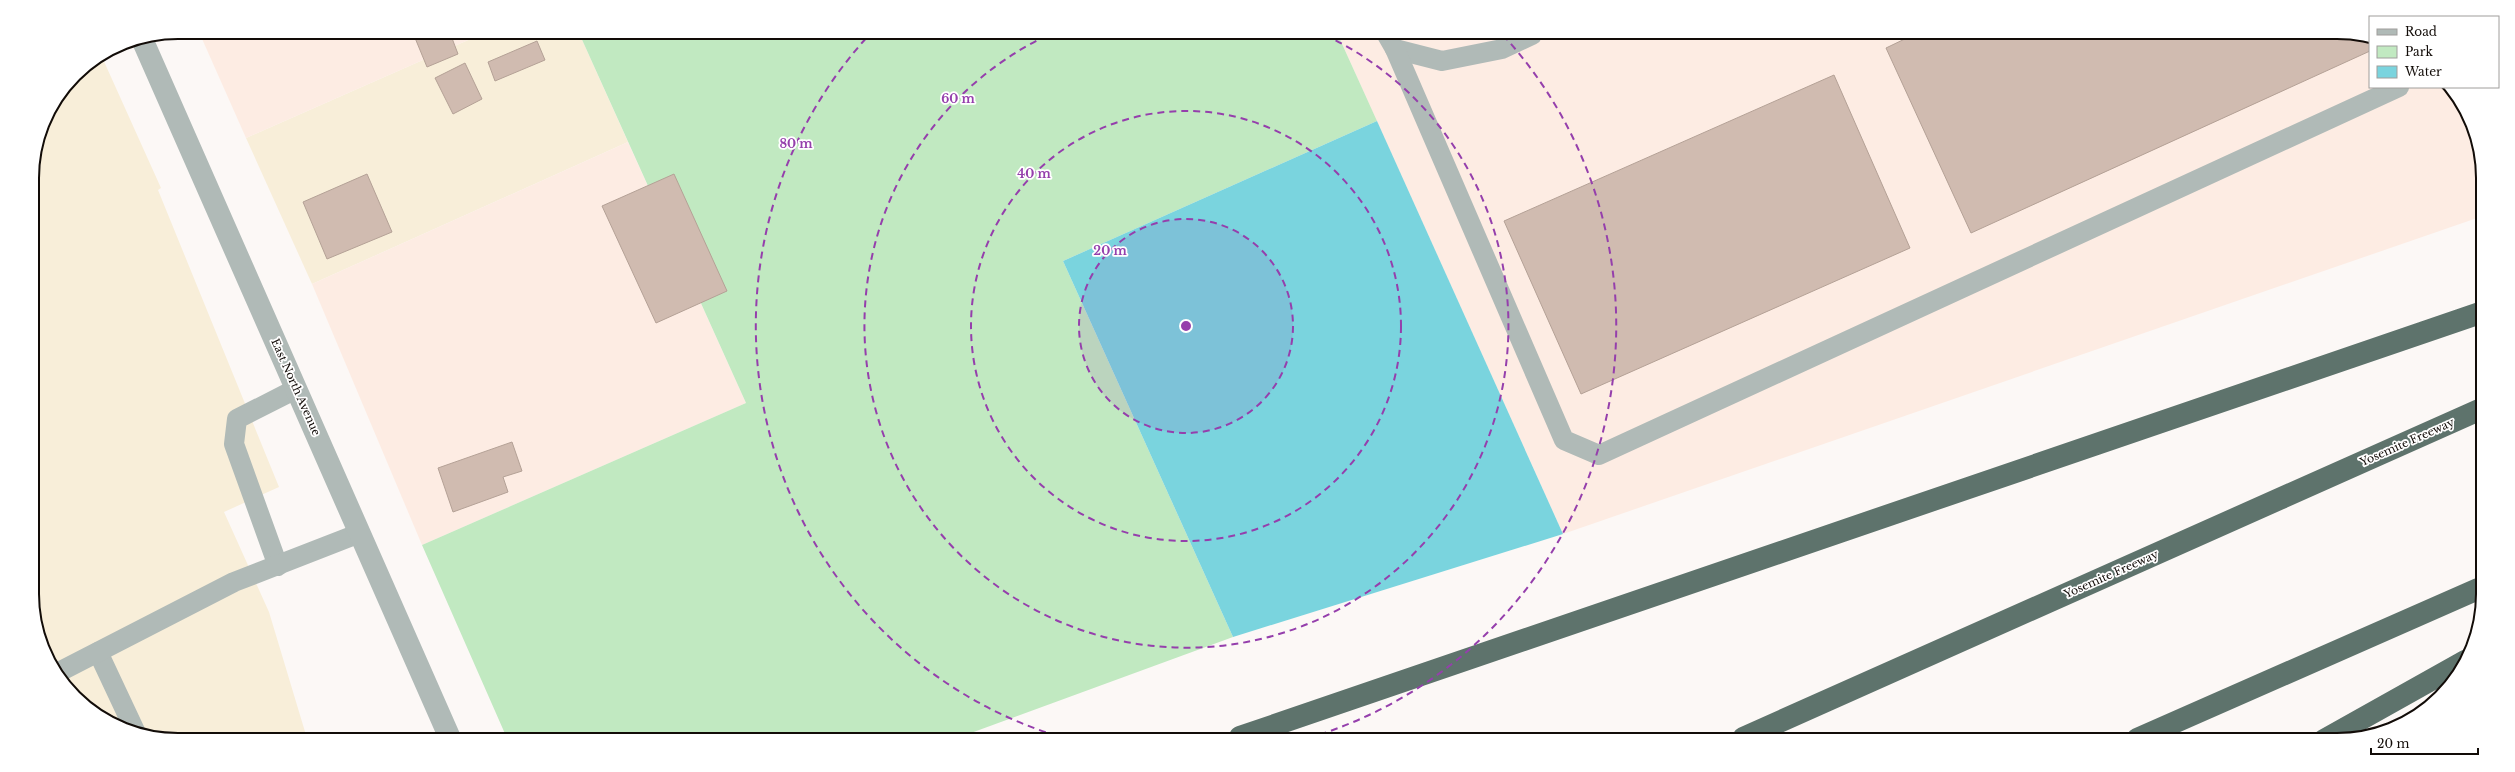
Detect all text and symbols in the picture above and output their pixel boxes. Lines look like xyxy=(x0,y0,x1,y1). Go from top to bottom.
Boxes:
legend xyxy=(2369,16,2499,88)
text: Road xyxy=(2405,24,2437,39)
text: Park xyxy=(2405,44,2433,59)
text: Water xyxy=(2404,64,2442,79)
text: 60 m xyxy=(941,91,976,106)
text: 80 m xyxy=(779,136,813,151)
text: 40 m xyxy=(1017,166,1051,181)
text: 20 m xyxy=(1093,243,1127,258)
centre of rings xyxy=(1179,319,1193,333)
street label: East North Avenue xyxy=(268,336,324,438)
street label: Yosemite Freeway xyxy=(2357,415,2456,469)
street label: Yosemite Freeway xyxy=(2061,547,2160,601)
scale bar xyxy=(2371,730,2478,756)
text: 20 m xyxy=(2377,736,2409,751)

